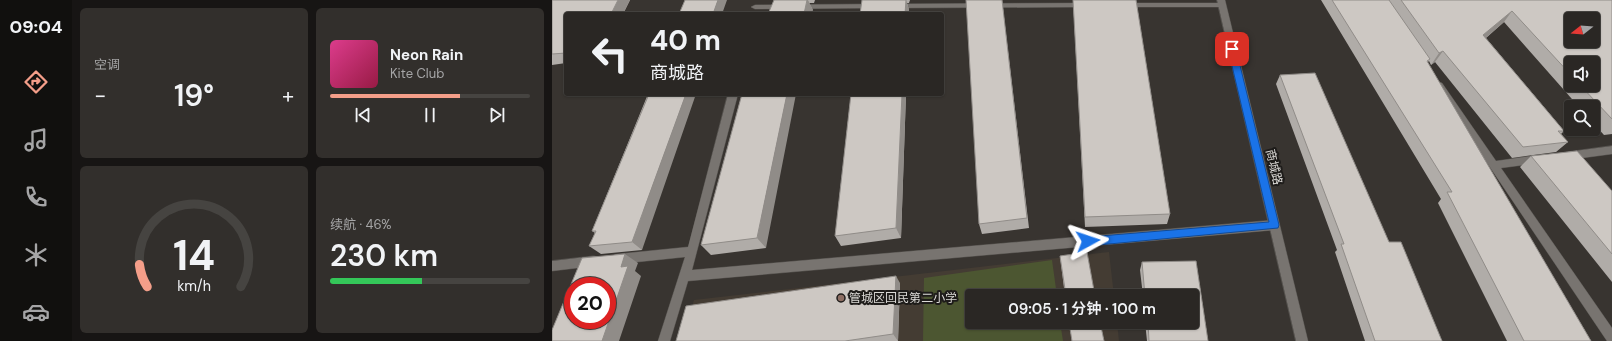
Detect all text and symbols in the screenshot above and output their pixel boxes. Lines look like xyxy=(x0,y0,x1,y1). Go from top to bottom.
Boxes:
north arrow xyxy=(1564,12,1600,48)
map controls xyxy=(1564,12,1600,136)
text: 09:04 xyxy=(9,15,63,39)
text: 40 m xyxy=(650,22,721,59)
icon: left xyxy=(584,28,636,80)
pin xyxy=(1215,32,1249,66)
icon: arrive xyxy=(1221,38,1243,60)
text: Neon Rain xyxy=(390,45,463,65)
text: 空调 xyxy=(94,56,120,73)
button: sound xyxy=(1564,56,1600,92)
text: 商城路 xyxy=(650,61,704,85)
text: Kite Club xyxy=(390,65,444,82)
icon: directions xyxy=(22,68,50,96)
text: 19° xyxy=(174,76,214,115)
text: − xyxy=(94,81,106,110)
text: + xyxy=(282,81,294,110)
button: search xyxy=(1564,100,1600,136)
icon: previous xyxy=(352,104,374,126)
icon: pause xyxy=(419,104,441,126)
icon: next xyxy=(486,104,508,126)
icon: music xyxy=(22,126,50,154)
street label: 商城路 xyxy=(1262,148,1286,186)
icon: phone xyxy=(22,183,50,211)
text: 续航 · 46% xyxy=(330,216,392,233)
position arrow xyxy=(1067,220,1109,262)
text: 14 xyxy=(173,229,215,283)
text: 230 km xyxy=(330,236,438,275)
icon: climate xyxy=(22,241,50,269)
text: km/h xyxy=(177,277,211,295)
speed limit sign: 20 xyxy=(564,277,616,329)
place label: 管城区回民第二小学 xyxy=(849,290,957,306)
marker: 管城区回民第二小学 xyxy=(836,293,846,303)
icon: car xyxy=(22,298,50,326)
text: 09:05 · 1 分钟 · 100 m xyxy=(1008,299,1156,319)

